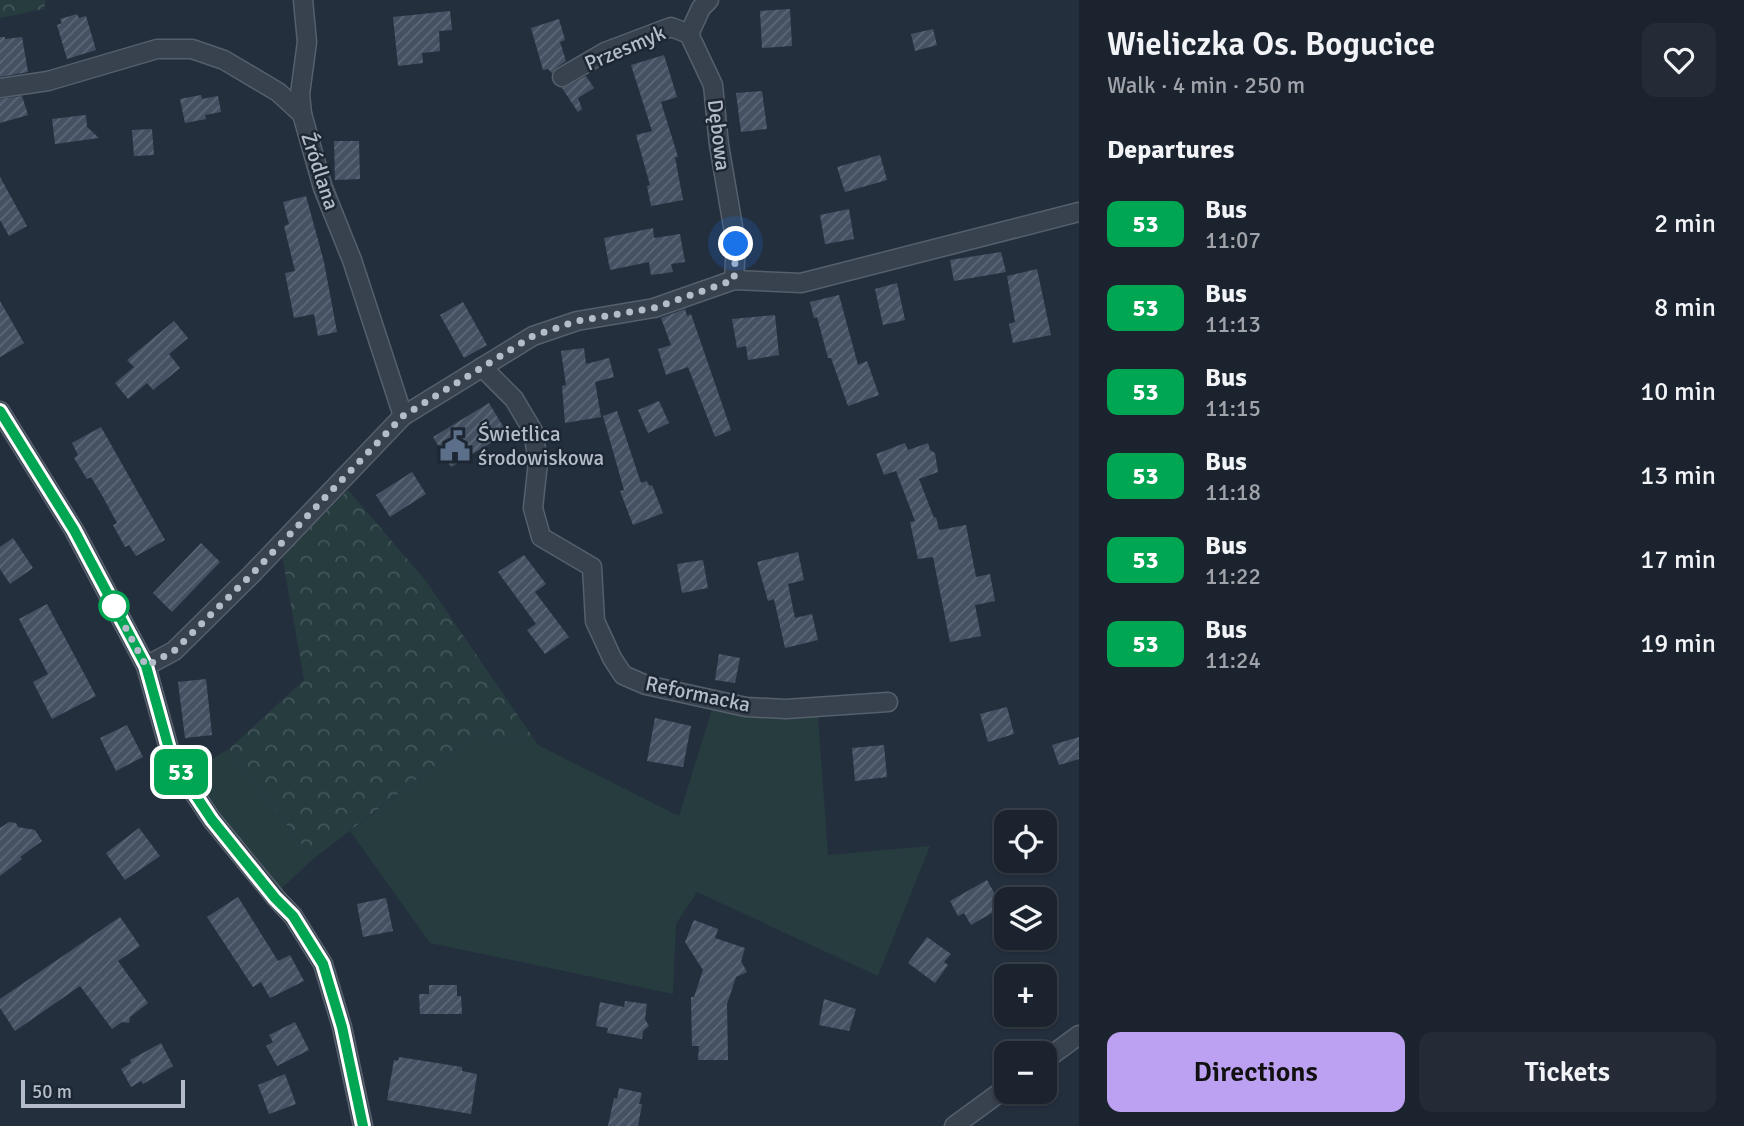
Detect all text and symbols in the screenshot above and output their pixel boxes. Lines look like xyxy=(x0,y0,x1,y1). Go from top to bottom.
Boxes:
street label: Przesmyk xyxy=(581,19,670,77)
button: heart xyxy=(1642,23,1716,97)
text: Wieliczka Os. Bogucice xyxy=(1107,24,1435,65)
text: Walk · 4 min · 250 m xyxy=(1107,71,1305,100)
street label: Dębowa xyxy=(702,98,736,172)
street label: Źródlana xyxy=(295,129,345,213)
text: Departures xyxy=(1107,134,1234,166)
text: Bus xyxy=(1205,194,1247,226)
text: 2 min xyxy=(1654,208,1716,240)
text: 53 xyxy=(1133,209,1158,239)
your location xyxy=(718,226,753,261)
text: 11:07 xyxy=(1205,226,1261,255)
text: Bus xyxy=(1205,278,1247,310)
text: 8 min xyxy=(1654,292,1716,324)
text: 53 xyxy=(1133,293,1158,323)
text: 11:13 xyxy=(1205,310,1261,339)
text: Bus xyxy=(1205,362,1247,394)
text: 10 min xyxy=(1640,376,1716,408)
text: 53 xyxy=(1133,377,1158,407)
text: 11:15 xyxy=(1205,394,1261,423)
place label: Świetlica środowiskowa xyxy=(478,421,604,471)
public building icon: Świetlica środowiskowa xyxy=(438,429,472,463)
text: Bus xyxy=(1205,446,1247,478)
text: 13 min xyxy=(1640,460,1716,492)
text: 53 xyxy=(1133,461,1158,491)
text: 11:18 xyxy=(1205,478,1261,507)
text: Bus xyxy=(1205,530,1247,562)
text: 17 min xyxy=(1640,544,1716,576)
text: 53 xyxy=(1133,545,1158,575)
text: 11:22 xyxy=(1205,562,1261,591)
unlabelled marker xyxy=(99,591,129,621)
text: Bus xyxy=(1205,614,1247,646)
text: 19 min xyxy=(1640,628,1716,660)
text: 53 xyxy=(1133,629,1158,659)
text: 11:24 xyxy=(1205,646,1261,675)
street label: Reformacka xyxy=(643,670,753,718)
line badge: 53 xyxy=(150,749,212,795)
text: 53 xyxy=(168,757,194,787)
map controls xyxy=(994,810,1057,1104)
button: locate xyxy=(994,810,1057,873)
button: layers xyxy=(994,887,1057,950)
button: + xyxy=(994,964,1057,1027)
button: Directions xyxy=(1107,1032,1405,1112)
button: Tickets xyxy=(1419,1032,1716,1112)
button: − xyxy=(994,1041,1057,1104)
scale bar xyxy=(21,1077,186,1109)
text: 50 m xyxy=(32,1080,72,1104)

